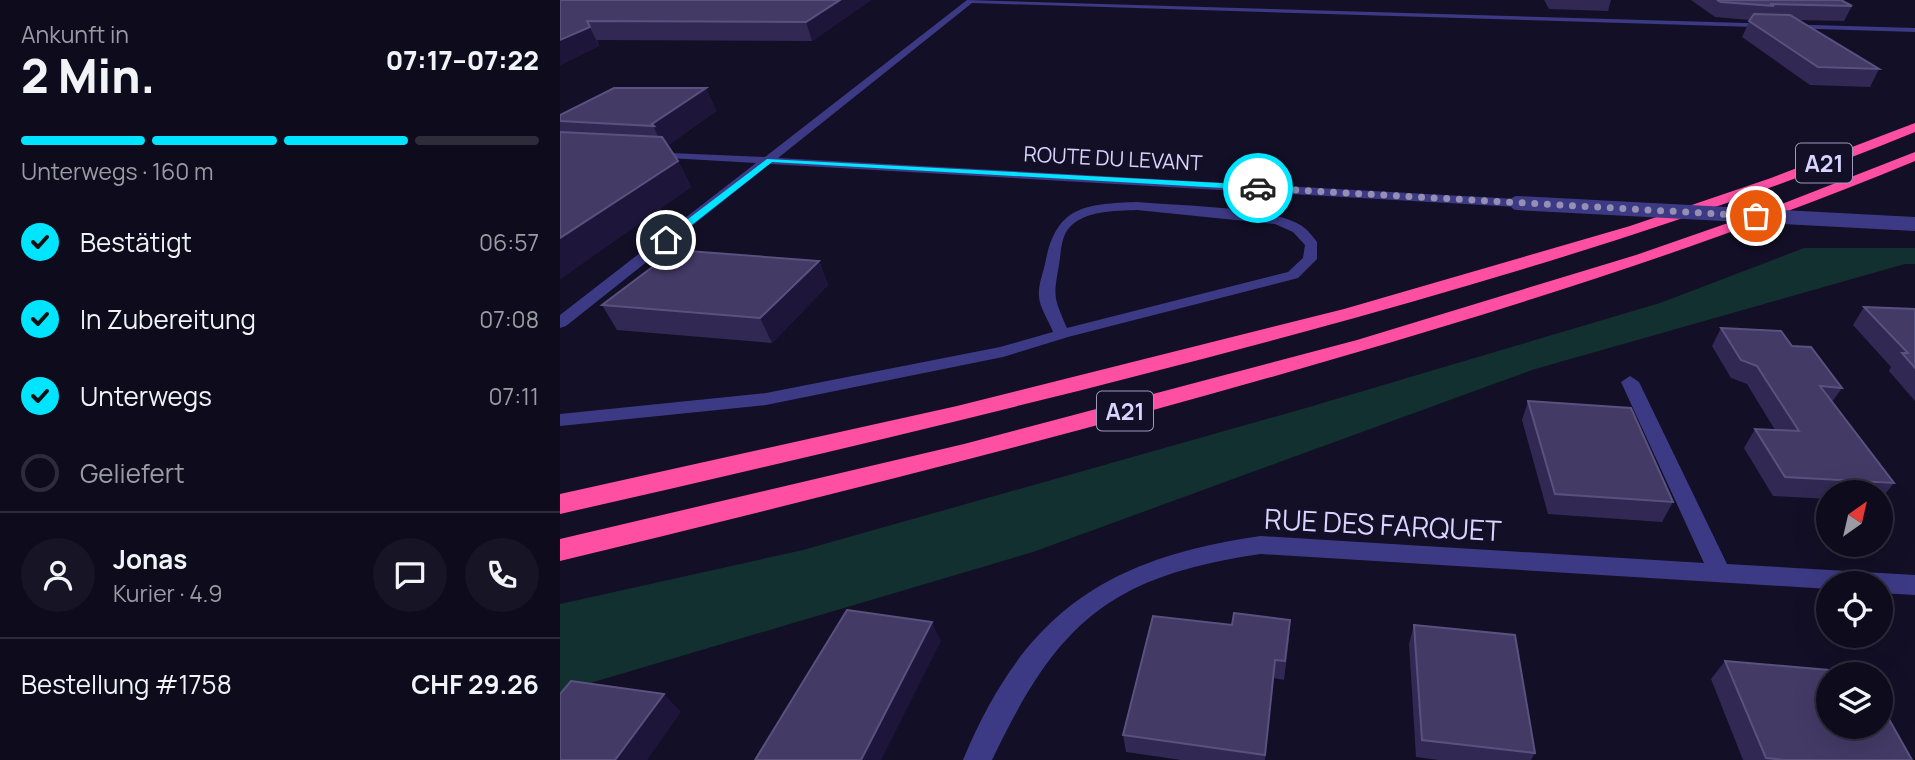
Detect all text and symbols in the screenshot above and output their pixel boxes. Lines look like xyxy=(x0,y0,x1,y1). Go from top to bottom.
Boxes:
text: Ankunft in xyxy=(21,18,129,50)
text: 07:17–07:22 xyxy=(386,42,539,78)
text: 2 Min. xyxy=(21,44,155,107)
street label: ROUTE DU LEVANT xyxy=(1023,139,1204,177)
road number: A21 xyxy=(1796,144,1852,182)
courier xyxy=(1223,153,1293,223)
text: Unterwegs · 160 m xyxy=(21,155,213,187)
icon: car xyxy=(1239,169,1277,207)
pin xyxy=(1726,186,1786,246)
icon: bag xyxy=(1737,197,1775,235)
pin xyxy=(636,210,696,270)
icon: home xyxy=(647,221,685,259)
icon: check xyxy=(21,223,59,261)
text: Bestätigt xyxy=(80,224,192,260)
text: 06:57 xyxy=(479,226,539,258)
icon: check xyxy=(21,300,59,338)
text: In Zubereitung xyxy=(80,301,256,337)
text: 07:08 xyxy=(479,303,539,335)
icon: check xyxy=(21,377,59,415)
text: Unterwegs xyxy=(80,378,212,414)
text: 07:11 xyxy=(489,380,539,412)
road number: A21 xyxy=(1097,392,1153,430)
text: Geliefert xyxy=(80,455,185,491)
north arrow xyxy=(1816,480,1894,556)
map controls xyxy=(1816,480,1893,739)
street label: RUE DES FARQUET xyxy=(1263,499,1503,549)
button: person xyxy=(21,538,95,612)
button: chat xyxy=(373,538,447,612)
button: phone xyxy=(465,538,539,612)
text: Jonas xyxy=(113,541,187,577)
button: locate xyxy=(1816,571,1893,648)
text: Kurier · 4.9 xyxy=(113,577,223,609)
button: layers xyxy=(1816,662,1893,739)
text: Bestellung #1758 xyxy=(21,666,232,702)
text: CHF 29.26 xyxy=(411,666,539,702)

